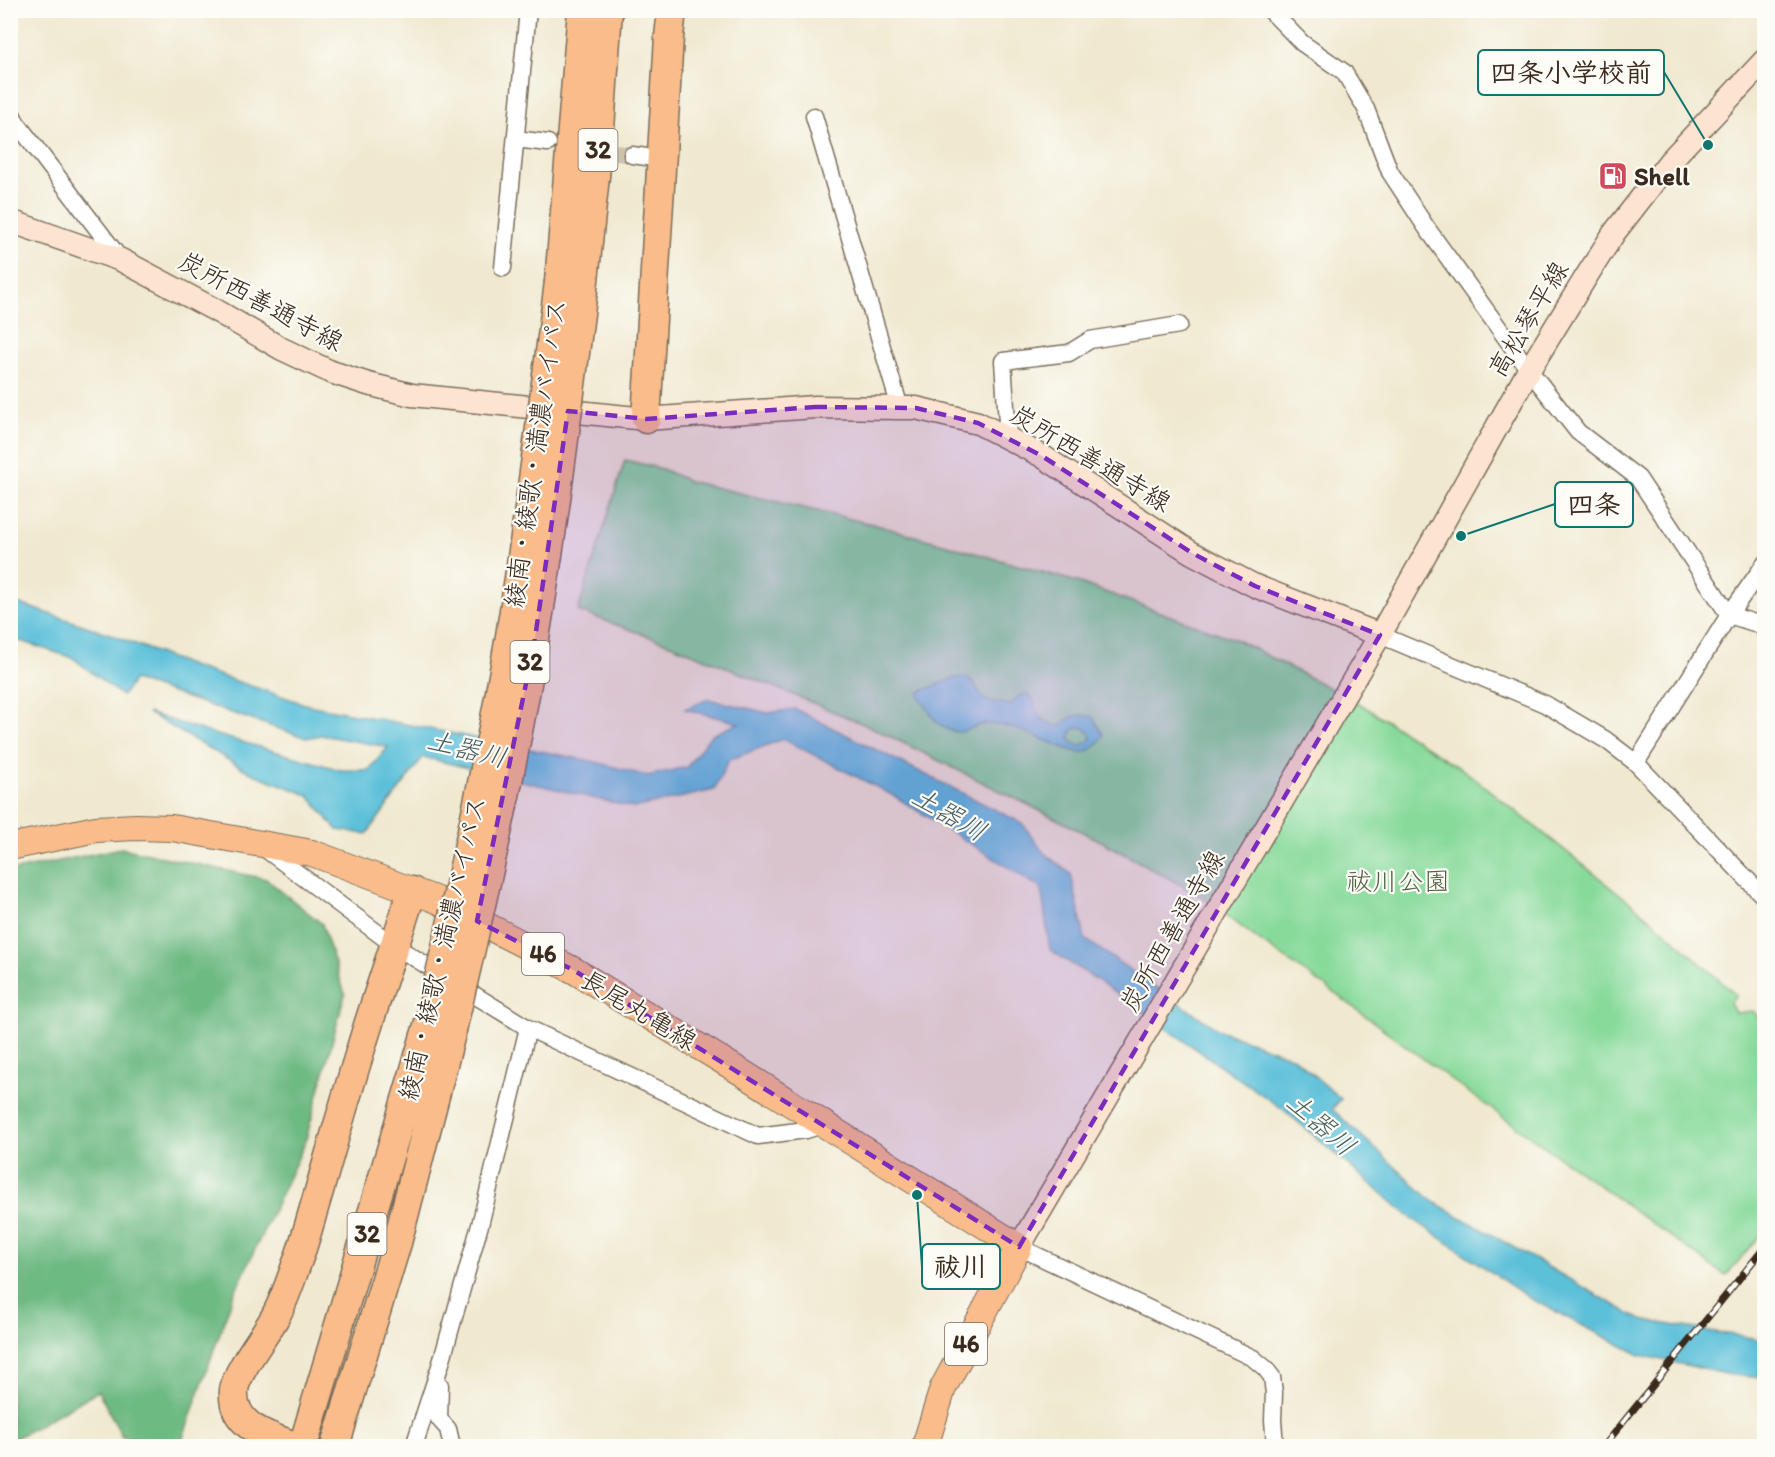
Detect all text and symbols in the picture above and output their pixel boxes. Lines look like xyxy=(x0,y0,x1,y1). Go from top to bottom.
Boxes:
callout: 四条小学校前 xyxy=(1478,50,1664,95)
text: 四条小学校前 xyxy=(1490,56,1652,89)
road number: 32 xyxy=(578,129,618,171)
fuel station icon: Shell xyxy=(1597,160,1629,192)
place label: Shell xyxy=(1634,160,1690,192)
street label: 炭所西善通寺線 xyxy=(173,244,349,358)
street label: 高松琴平線 xyxy=(1481,255,1575,383)
street label: 綾南・綾歌・満濃バイパス xyxy=(497,297,573,609)
street label: 炭所西善通寺線 xyxy=(1005,397,1177,519)
callout: 四条 xyxy=(1555,482,1633,527)
text: 四条 xyxy=(1567,488,1621,521)
road number: 32 xyxy=(510,641,550,683)
water label: 土器川 xyxy=(424,723,510,774)
water label: 土器川 xyxy=(906,779,993,848)
street label: 綾南・綾歌・満濃バイパス xyxy=(391,793,493,1103)
street label: 炭所西善通寺線 xyxy=(1113,844,1231,1018)
park label: 祓川公園 xyxy=(1346,865,1450,897)
road number: 46 xyxy=(522,933,564,975)
street label: 長尾丸亀線 xyxy=(575,963,703,1057)
water label: 土器川 xyxy=(1280,1085,1363,1163)
road number: 32 xyxy=(348,1213,386,1255)
callout: 祓川 xyxy=(922,1244,1000,1289)
text: 祓川 xyxy=(934,1250,988,1283)
road number: 46 xyxy=(945,1323,987,1365)

